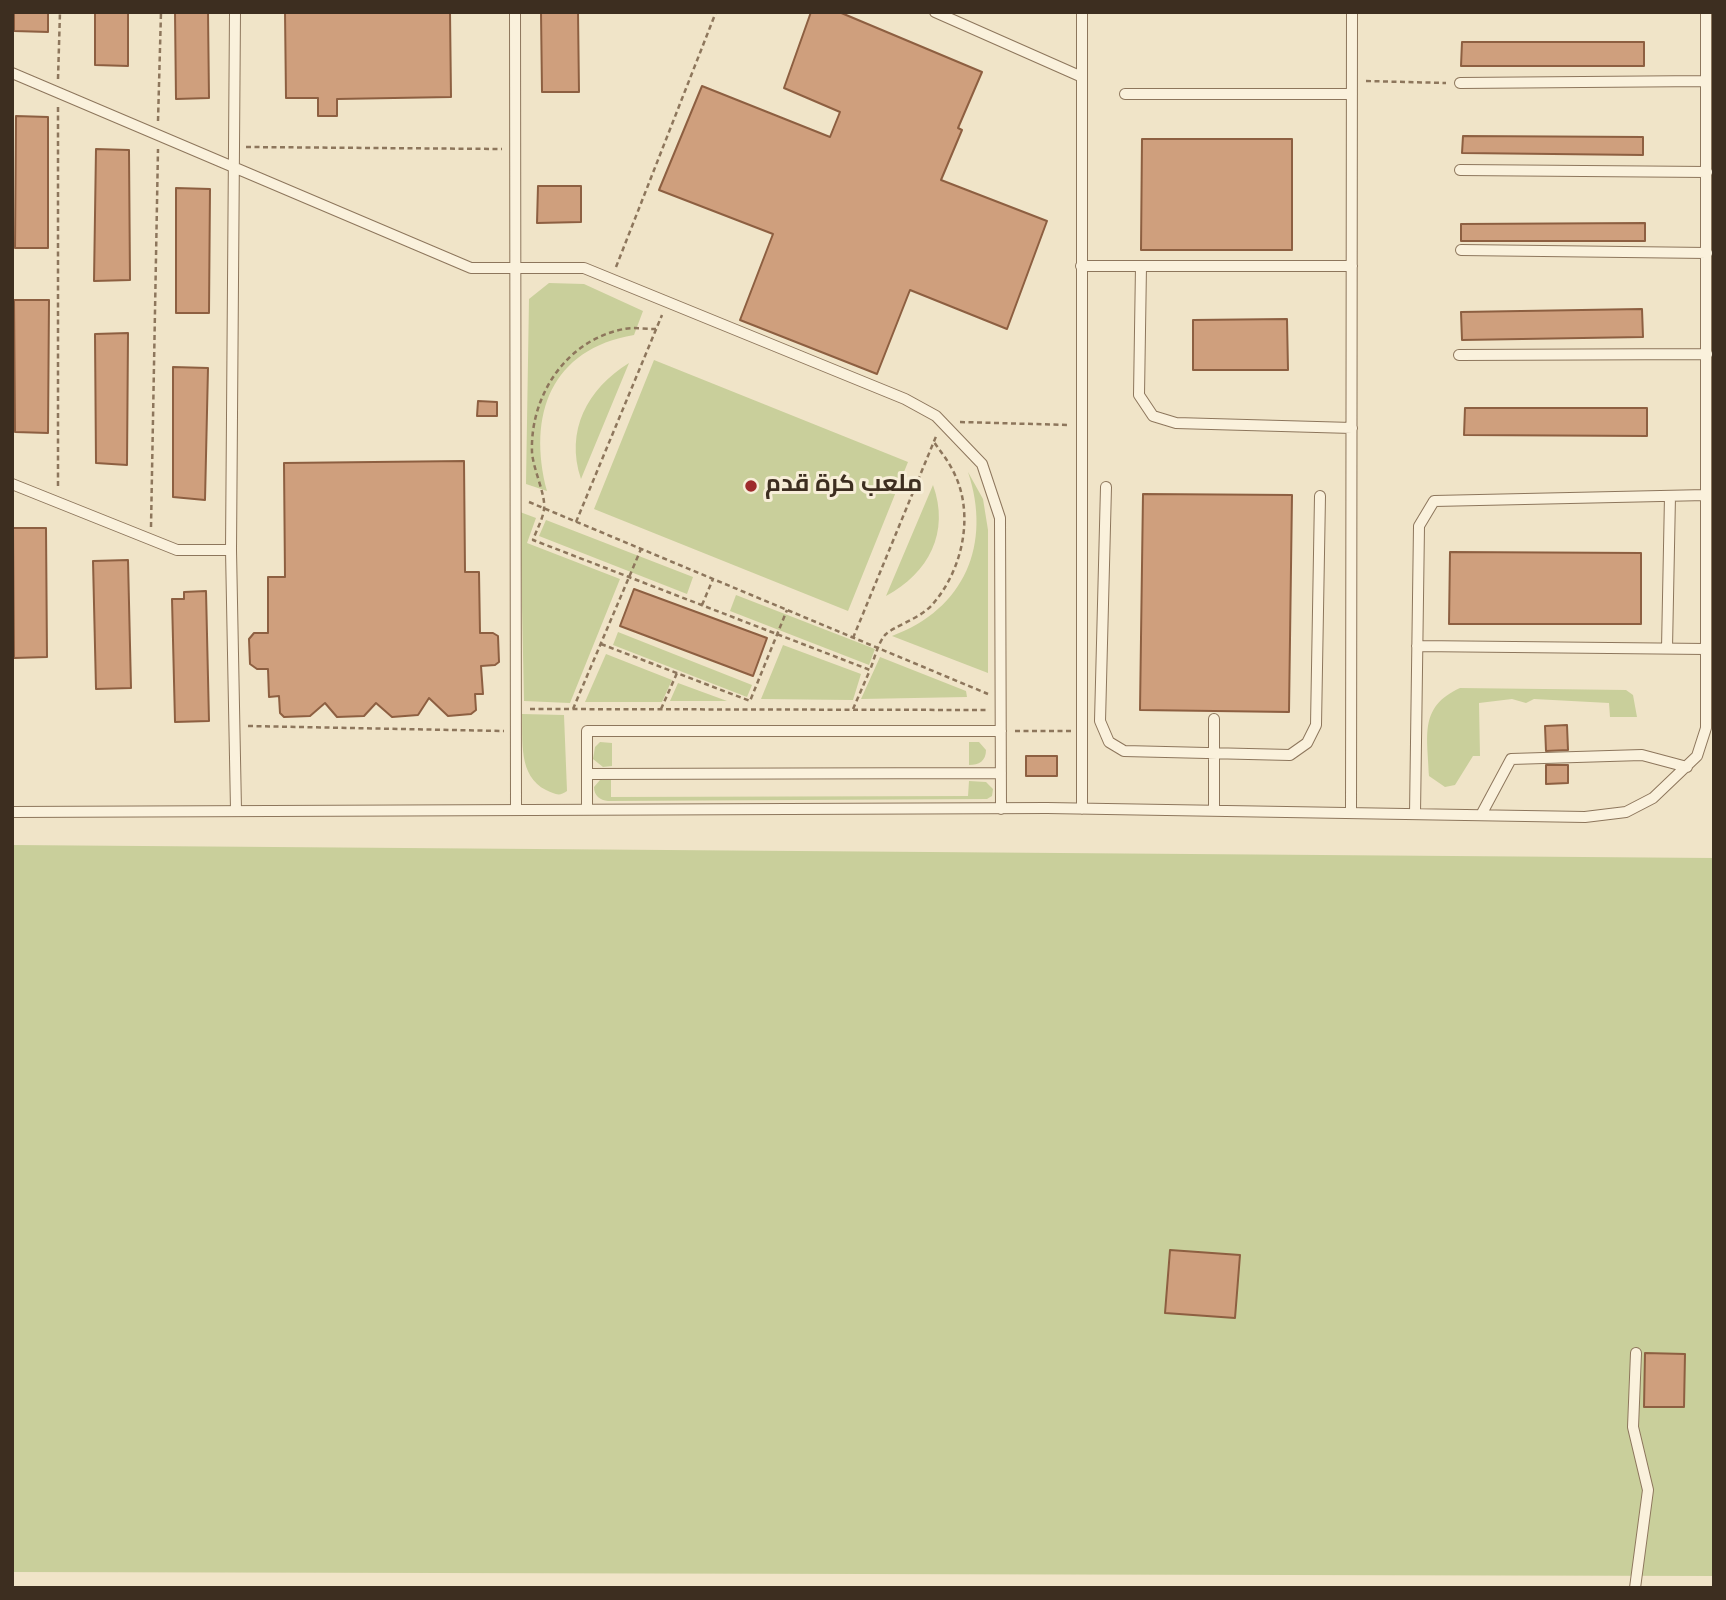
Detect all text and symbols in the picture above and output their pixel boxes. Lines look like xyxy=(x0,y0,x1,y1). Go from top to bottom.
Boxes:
place label: ملعب كرة قدم xyxy=(765,472,922,500)
marker: ملعب كرة قدم xyxy=(743,478,759,494)

